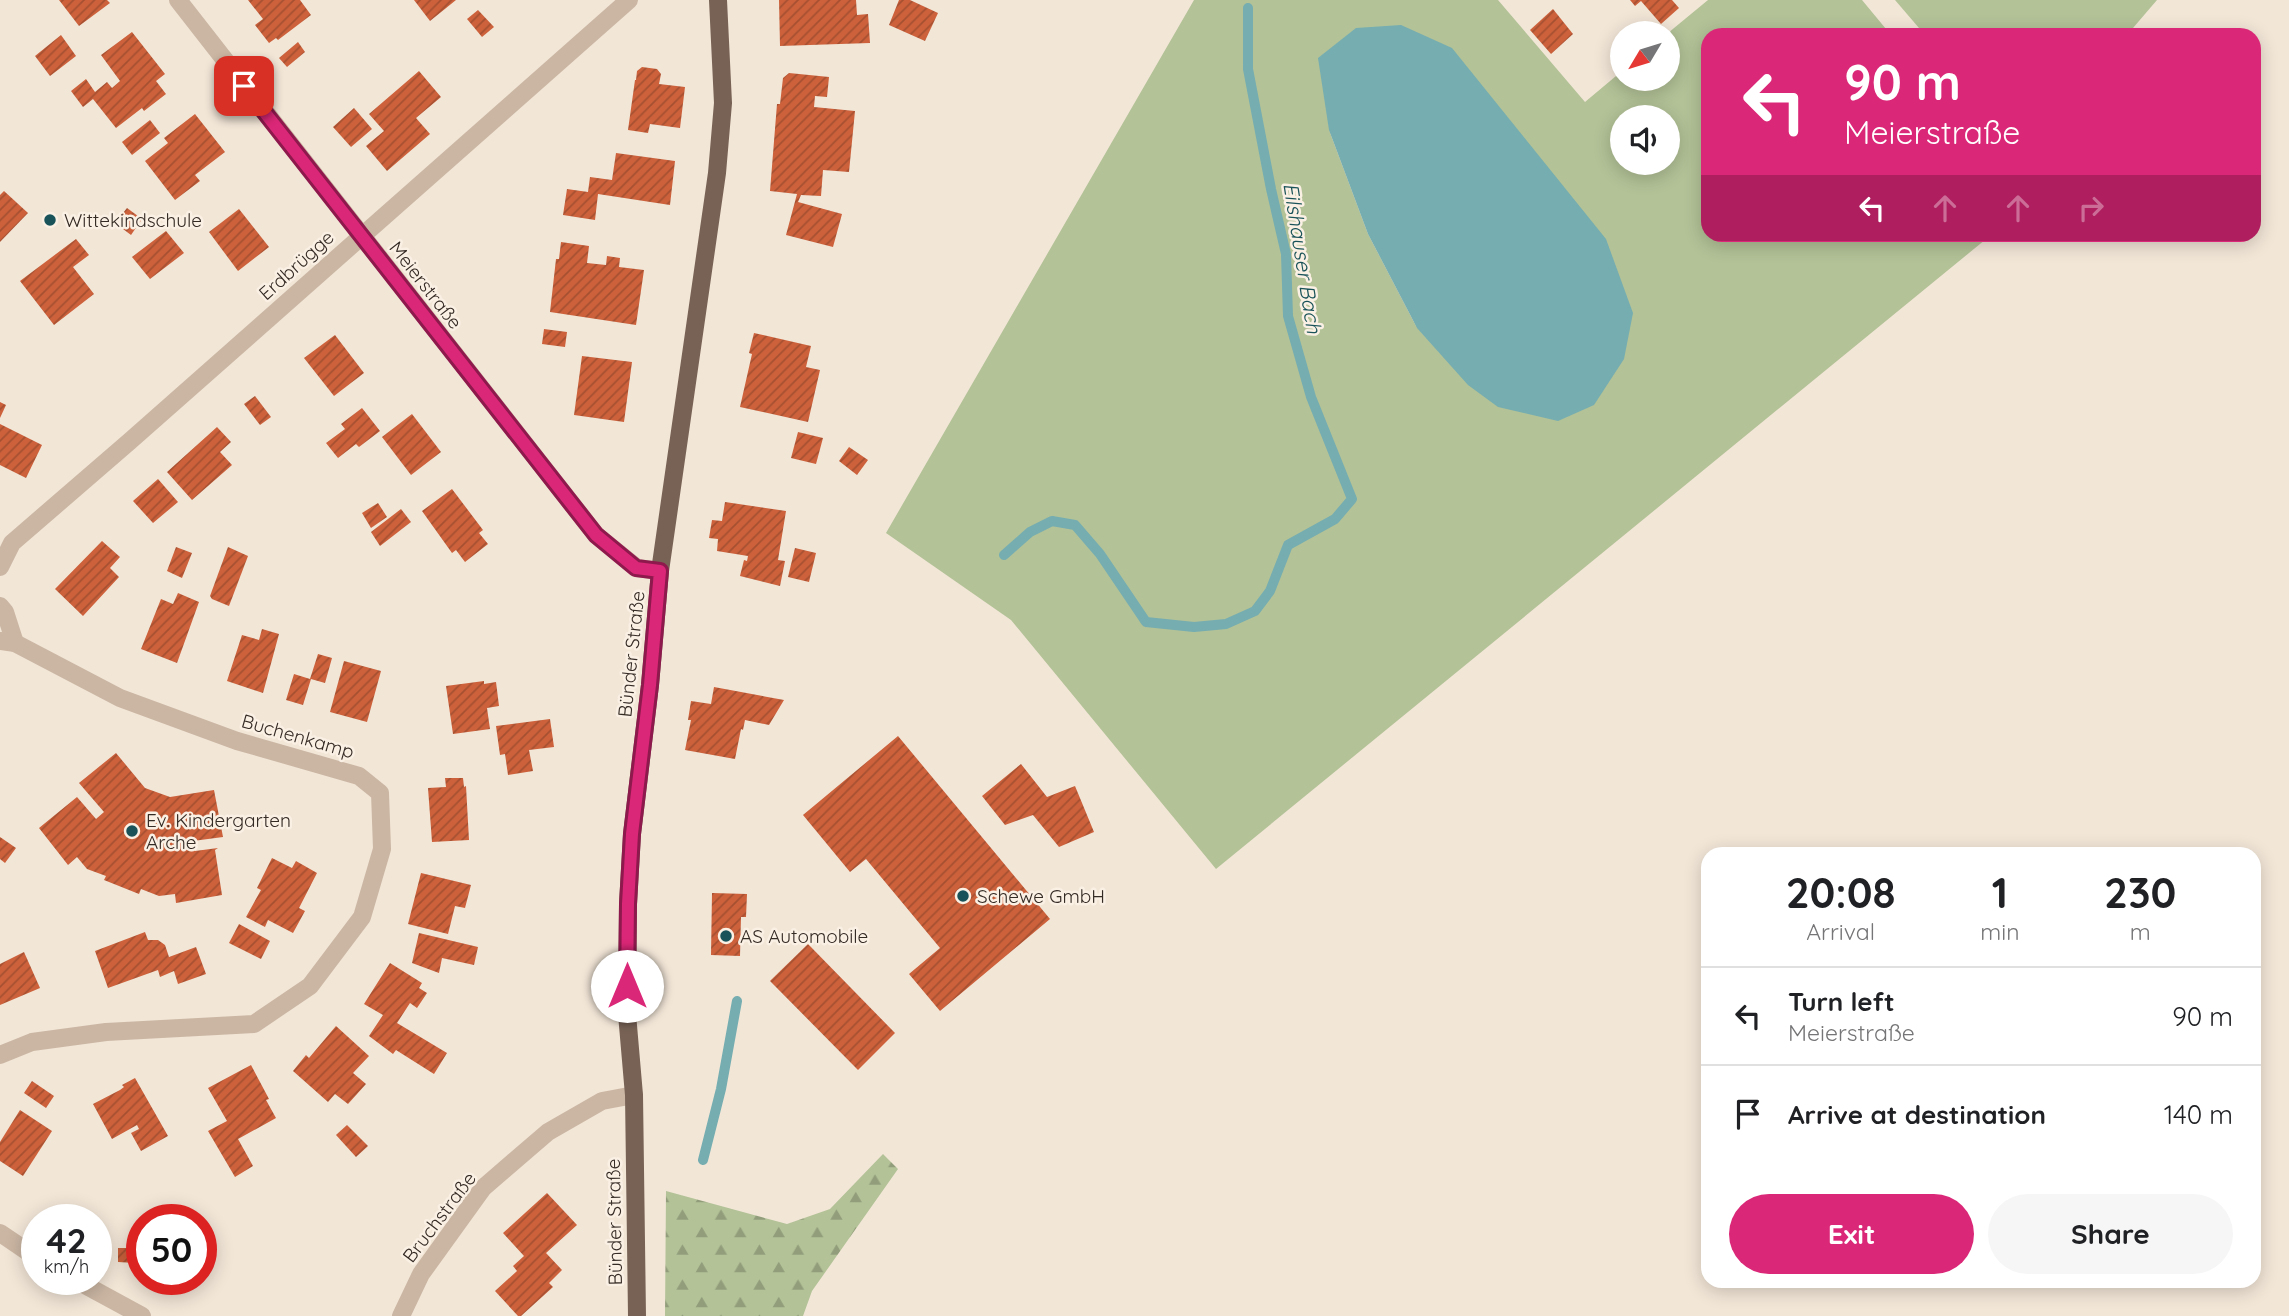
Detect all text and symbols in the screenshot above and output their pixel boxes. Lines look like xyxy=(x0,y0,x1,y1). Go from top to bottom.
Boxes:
north arrow xyxy=(1610,21,1680,91)
map controls xyxy=(1610,21,1680,175)
text: 90 m xyxy=(1844,51,1961,112)
pin xyxy=(214,56,274,116)
icon: left xyxy=(1729,56,1820,147)
icon: arrive xyxy=(225,67,263,105)
button: sound xyxy=(1610,105,1680,175)
text: Meierstraße xyxy=(1844,112,2020,152)
water label: Eilshauser Bach xyxy=(1278,181,1328,336)
icon: left xyxy=(1853,189,1891,227)
icon: ahead xyxy=(1926,189,1964,227)
icon: ahead xyxy=(1999,189,2037,227)
icon: right xyxy=(2072,189,2110,227)
place label: Wittekindschule xyxy=(64,208,202,232)
marker: Wittekindschule xyxy=(42,212,58,228)
street label: Erdbrügge xyxy=(254,225,338,305)
street label: Meierstraße xyxy=(384,236,468,334)
street label: Bünder Straße xyxy=(612,590,650,718)
street label: Buchenkamp xyxy=(239,708,357,764)
place label: Ev. Kindergarten Arche xyxy=(146,808,291,854)
marker: Ev. Kindergarten Arche xyxy=(124,823,140,839)
text: 20:08 xyxy=(1786,866,1896,919)
text: 1 xyxy=(1992,866,2008,919)
text: 230 xyxy=(2104,866,2176,919)
place label: Schewe GmbH xyxy=(977,884,1105,908)
marker: Schewe GmbH xyxy=(955,888,971,904)
text: Arrival xyxy=(1806,917,1875,946)
text: min xyxy=(1980,917,2019,946)
text: m xyxy=(2130,917,2151,946)
place label: AS Automobile xyxy=(740,924,868,948)
marker: AS Automobile xyxy=(718,928,734,944)
position arrow xyxy=(590,949,664,1023)
text: Turn left xyxy=(1788,985,1895,1018)
icon: left xyxy=(1729,997,1767,1035)
text: 90 m xyxy=(2172,1000,2233,1033)
text: Meierstraße xyxy=(1788,1018,1915,1047)
icon: arrive xyxy=(1729,1095,1767,1133)
text: Arrive at destination xyxy=(1788,1098,2046,1131)
text: 140 m xyxy=(2164,1098,2233,1131)
street label: Bünder Straße xyxy=(601,1158,627,1286)
street label: Bruchstraße xyxy=(397,1167,481,1267)
button: Exit xyxy=(1729,1194,1974,1274)
button: Share xyxy=(1988,1194,2233,1274)
speed limit sign: 50 xyxy=(126,1204,217,1295)
text: 42 xyxy=(46,1218,87,1262)
text: km/h xyxy=(44,1255,89,1278)

